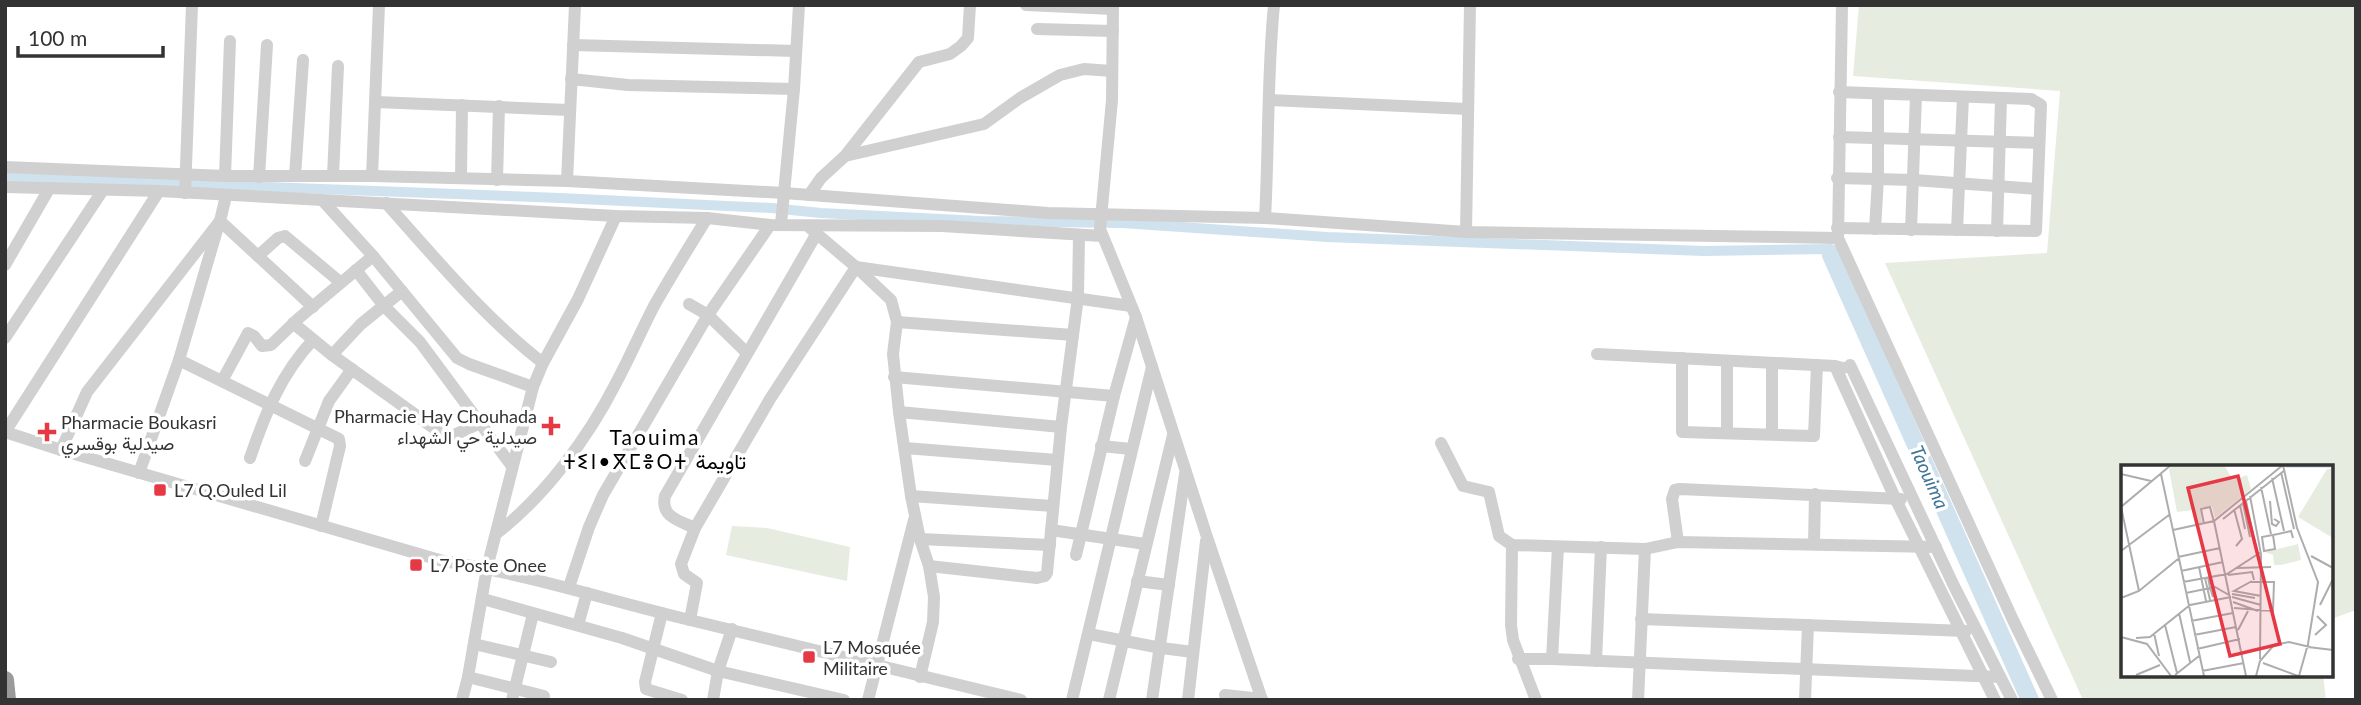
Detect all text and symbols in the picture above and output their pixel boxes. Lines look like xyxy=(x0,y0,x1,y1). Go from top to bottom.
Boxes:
scale bar xyxy=(18,14,163,58)
text: 100 m xyxy=(28,25,87,50)
place label: Pharmacie Hay Chouhada صيدلية حي الشهداء xyxy=(334,405,537,453)
place label: Pharmacie Boukasri صيدلية بوقسري xyxy=(61,411,217,459)
marker: Pharmacie Hay Chouhada صيدلية حي الشهداء xyxy=(543,418,559,434)
marker: Pharmacie Boukasri صيدلية بوقسري xyxy=(39,424,55,440)
district label: Taouima ⵜⵉⵏ•ⴳⵎⴻⵔⵜ تاويمة xyxy=(564,424,746,475)
water label: Taouima xyxy=(1906,442,1954,512)
inset map xyxy=(2121,465,2333,677)
place label: L7 Q.Ouled Lil xyxy=(174,479,287,501)
marker: L7 Q.Ouled Lil xyxy=(152,482,168,498)
place label: L7 Poste Onee xyxy=(430,554,546,576)
marker: L7 Poste Onee xyxy=(408,557,424,573)
place label: L7 Mosquée Militaire xyxy=(823,636,921,679)
marker: L7 Mosquée Militaire xyxy=(801,649,817,665)

